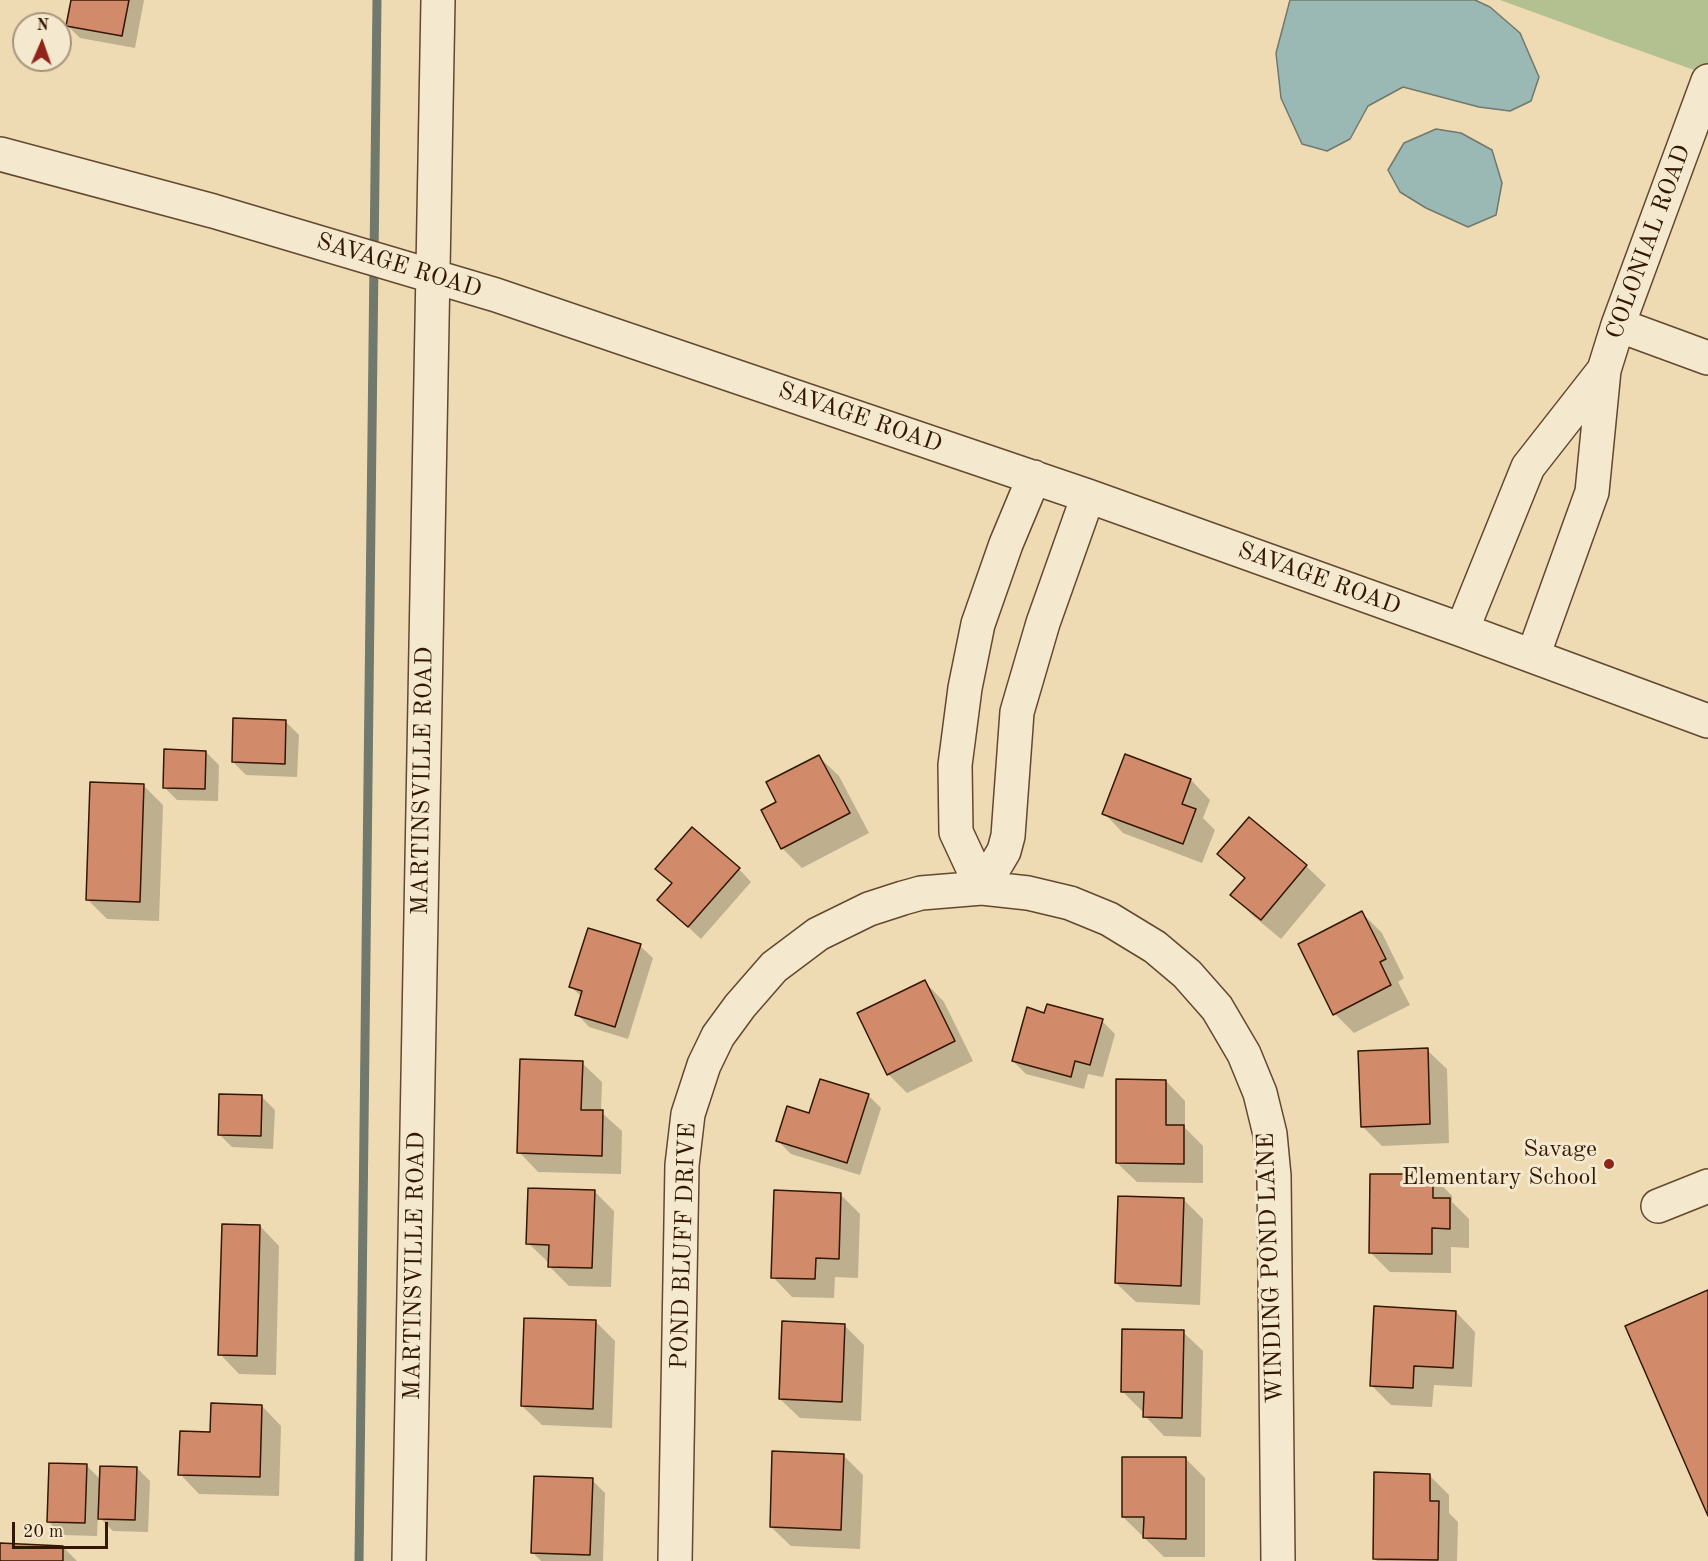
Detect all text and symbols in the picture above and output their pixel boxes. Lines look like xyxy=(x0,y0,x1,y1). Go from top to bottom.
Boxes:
north arrow xyxy=(12,12,72,72)
text: N xyxy=(36,18,49,34)
street label: COLONIAL ROAD xyxy=(1601,141,1697,343)
street label: SAVAGE ROAD xyxy=(313,227,485,305)
street label: SAVAGE ROAD xyxy=(774,377,946,459)
street label: SAVAGE ROAD xyxy=(1234,536,1404,622)
street label: MARTINSVILLE ROAD xyxy=(406,646,440,916)
street label: POND BLUFF DRIVE xyxy=(665,1122,703,1370)
street label: MARTINSVILLE ROAD xyxy=(398,1131,432,1401)
street label: WINDING POND LANE xyxy=(1252,1132,1290,1404)
place label: Savage Elementary School xyxy=(1402,1136,1597,1192)
marker: Savage Elementary School xyxy=(1602,1157,1616,1171)
scale bar xyxy=(15,1510,111,1548)
text: 20 m xyxy=(23,1523,63,1541)

